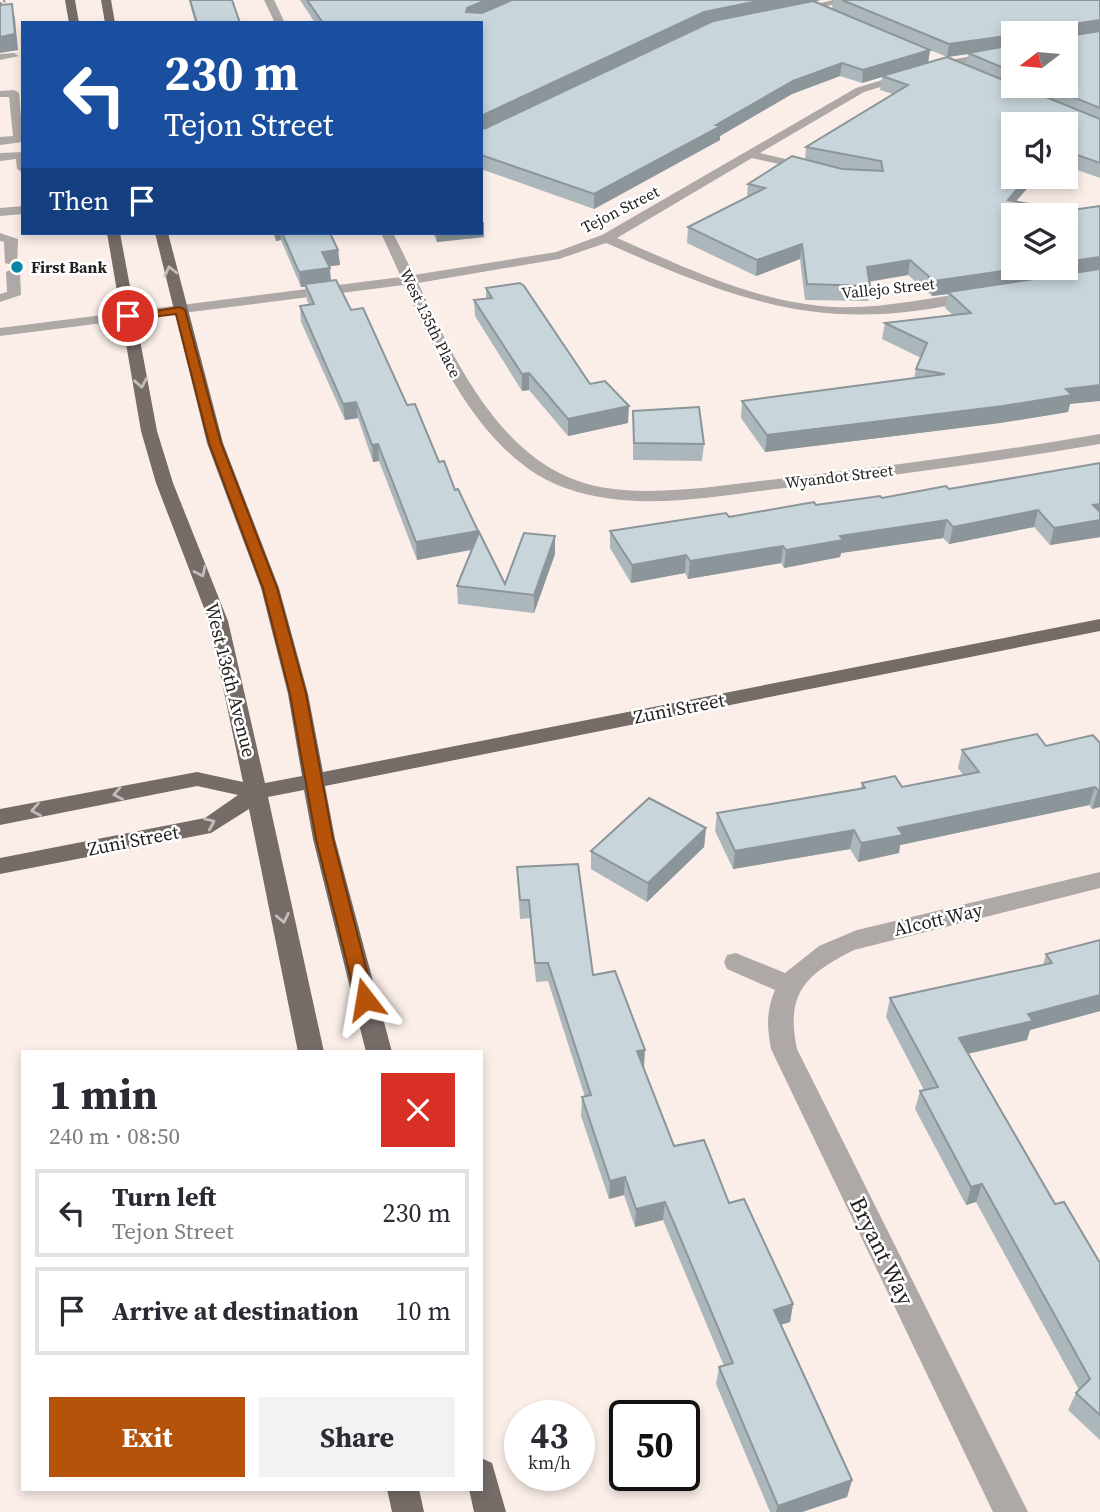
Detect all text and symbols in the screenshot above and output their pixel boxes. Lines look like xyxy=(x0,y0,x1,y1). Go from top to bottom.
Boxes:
north arrow xyxy=(1001,21,1078,98)
map controls xyxy=(1001,21,1078,280)
text: 230 m xyxy=(164,39,299,106)
icon: left xyxy=(49,49,140,140)
text: Tejon Street xyxy=(164,103,333,147)
button: sound xyxy=(1001,112,1078,189)
street label: Tejon Street xyxy=(577,180,663,238)
icon: arrive xyxy=(123,182,161,220)
text: Then xyxy=(49,183,109,219)
button: layers xyxy=(1001,203,1078,280)
place label: First Bank xyxy=(31,256,107,278)
marker: First Bank xyxy=(9,259,25,275)
street label: West 135th Place xyxy=(395,265,467,381)
one-way arrow xyxy=(164,266,178,278)
street label: Vallejo Street xyxy=(840,272,937,304)
pin xyxy=(98,286,158,346)
icon: arrive xyxy=(109,297,147,335)
one-way arrow xyxy=(133,378,148,389)
street label: Wyandot Street xyxy=(784,458,895,494)
one-way arrow xyxy=(192,565,206,577)
street label: West 136th Avenue xyxy=(199,600,263,760)
street label: Zuni Street xyxy=(631,686,727,730)
one-way arrow xyxy=(112,786,124,801)
one-way arrow xyxy=(31,802,42,817)
one-way arrow xyxy=(203,817,215,831)
street label: Zuni Street xyxy=(85,818,181,862)
street label: Alcott Way xyxy=(891,896,985,942)
one-way arrow xyxy=(275,912,290,924)
position arrow xyxy=(328,962,402,1036)
text: 1 min xyxy=(49,1065,158,1123)
button: close xyxy=(381,1073,455,1147)
text: 240 m · 08:50 xyxy=(49,1120,180,1152)
text: Turn left xyxy=(112,1179,216,1215)
street label: Bryant Way xyxy=(842,1191,922,1311)
icon: left xyxy=(53,1194,91,1232)
text: 230 m xyxy=(383,1195,451,1231)
text: Tejon Street xyxy=(112,1215,234,1247)
icon: arrive xyxy=(53,1292,91,1330)
text: Arrive at destination xyxy=(112,1293,359,1329)
text: 10 m xyxy=(396,1293,451,1329)
button: Exit xyxy=(49,1397,245,1477)
button: Share xyxy=(259,1397,455,1477)
speed limit sign: 50 xyxy=(609,1400,700,1491)
text: 43 xyxy=(531,1412,568,1460)
text: km/h xyxy=(528,1450,571,1475)

